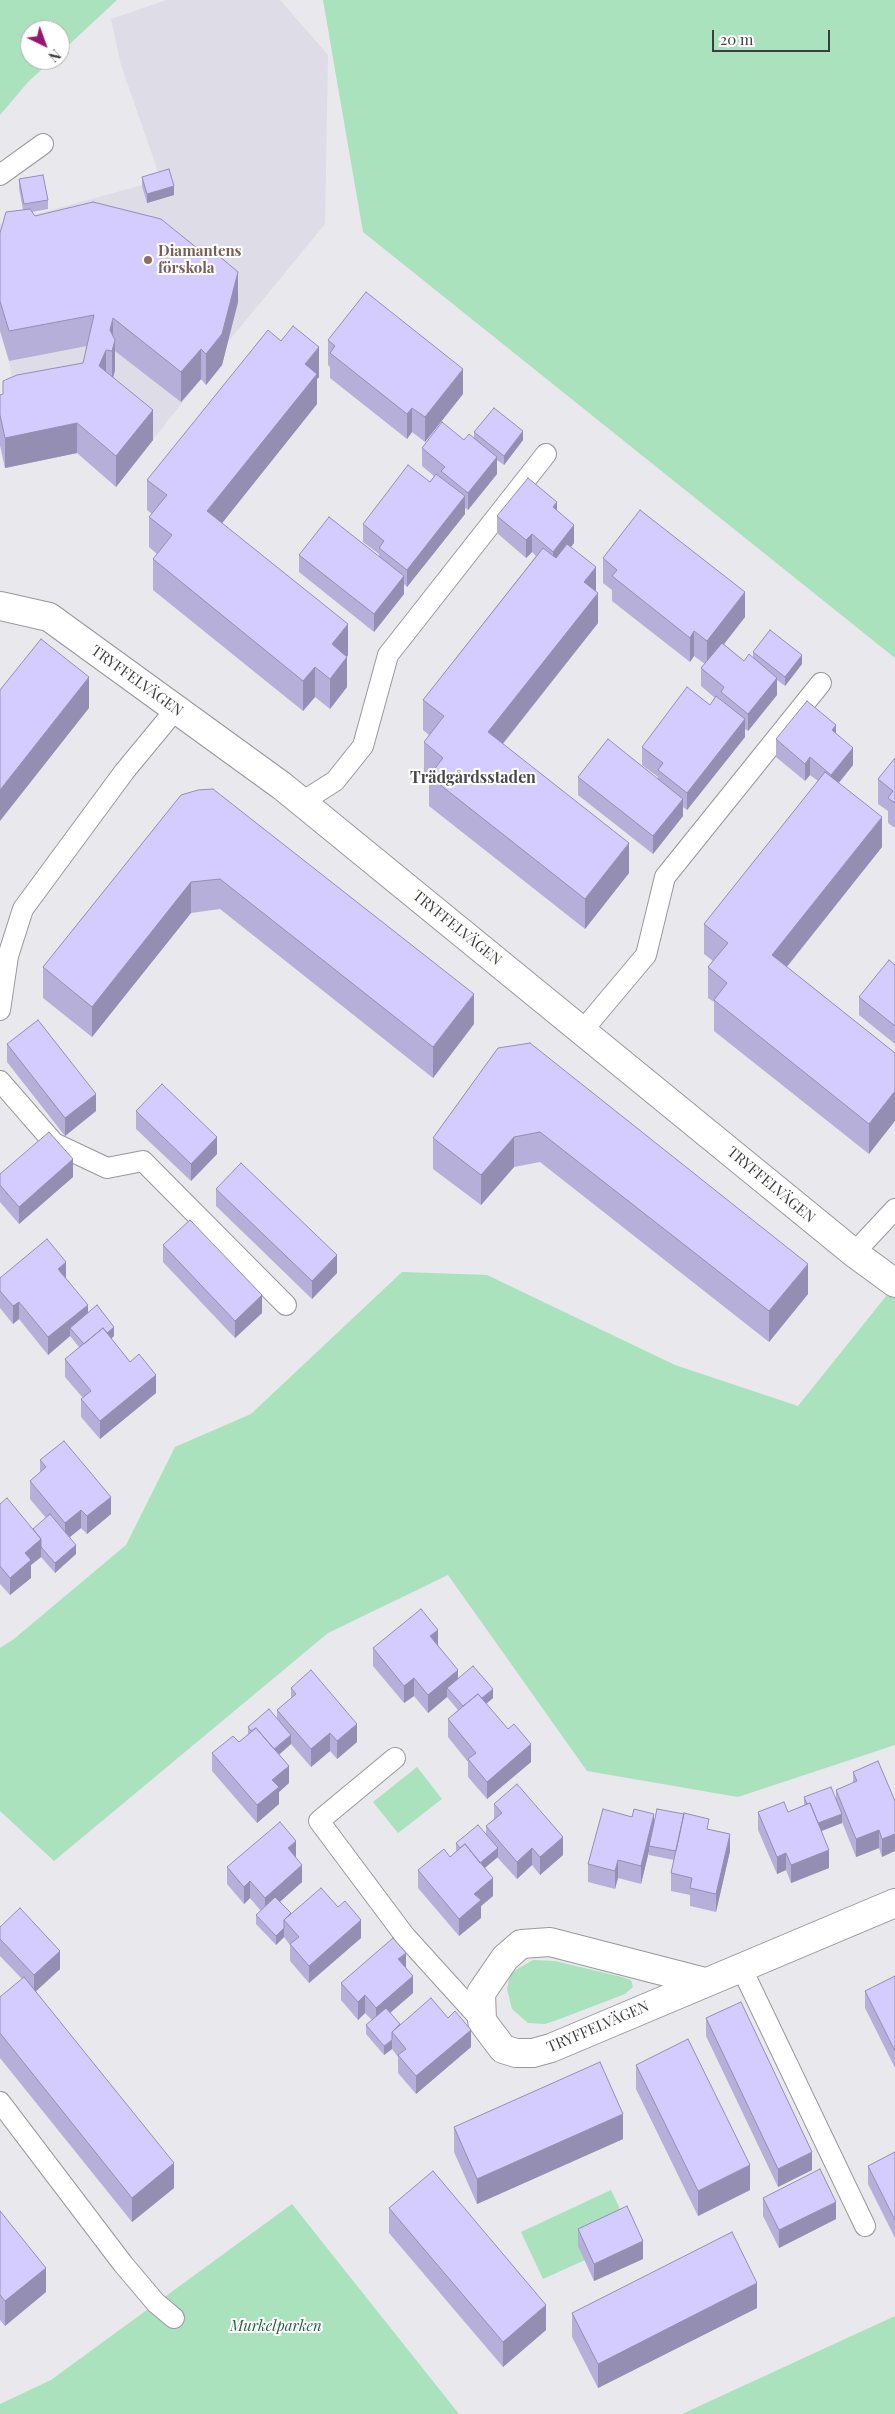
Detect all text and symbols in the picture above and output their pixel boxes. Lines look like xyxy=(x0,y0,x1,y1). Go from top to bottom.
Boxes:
north arrow xyxy=(20,20,70,70)
scale bar xyxy=(715,20,832,52)
text: 20 m xyxy=(720,29,753,49)
text: N xyxy=(45,45,65,66)
place label: Diamantens förskola xyxy=(158,242,242,277)
marker: Diamantens förskola xyxy=(142,254,154,266)
street label: TRYFFELVÄGEN xyxy=(88,642,186,720)
district label: Trädgårdsstaden xyxy=(410,768,536,788)
street label: TRYFFELVÄGEN xyxy=(409,887,505,969)
street label: TRYFFELVÄGEN xyxy=(723,1143,819,1227)
street label: TRYFFELVÄGEN xyxy=(544,1997,652,2057)
park label: Murkelparken xyxy=(230,2317,322,2335)

